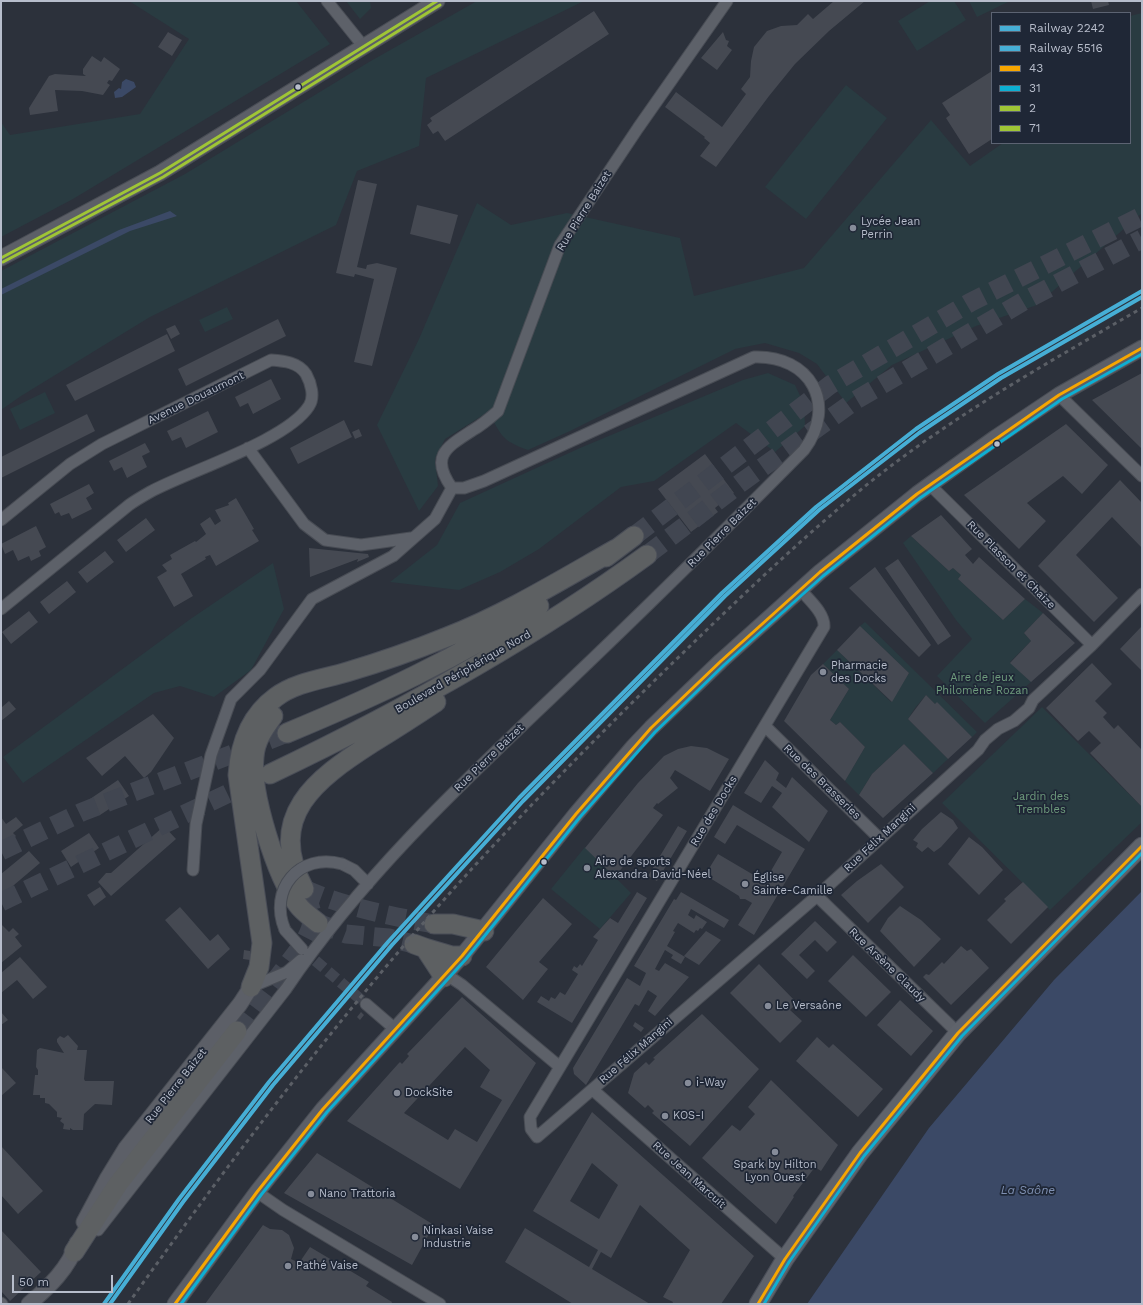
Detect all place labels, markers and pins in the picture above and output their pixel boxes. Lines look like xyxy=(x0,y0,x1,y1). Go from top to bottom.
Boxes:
unlabelled marker xyxy=(293,82,303,92)
place label: Lycée Jean Perrin xyxy=(861,215,920,241)
marker: Lycée Jean Perrin xyxy=(848,223,858,233)
unlabelled marker xyxy=(992,439,1002,449)
place label: Pharmacie des Docks xyxy=(831,659,887,685)
marker: Pharmacie des Docks xyxy=(818,667,828,677)
place label: Aire de sports Alexandra David-Néel xyxy=(595,855,711,881)
unlabelled marker xyxy=(539,857,549,867)
marker: Aire de sports Alexandra David-Néel xyxy=(582,863,592,873)
place label: Église Sainte-Camille xyxy=(753,871,833,897)
marker: Église Sainte-Camille xyxy=(740,879,750,889)
place label: Le Versaône xyxy=(776,999,842,1013)
marker: Le Versaône xyxy=(763,1001,773,1011)
place label: i-Way xyxy=(696,1076,726,1090)
marker: i-Way xyxy=(683,1078,693,1088)
place label: DockSite xyxy=(405,1086,453,1100)
marker: DockSite xyxy=(392,1088,402,1098)
place label: KOS-I xyxy=(673,1109,704,1123)
marker: KOS-I xyxy=(660,1111,670,1121)
marker: Spark by Hilton Lyon Ouest xyxy=(770,1147,780,1157)
place label: Spark by Hilton Lyon Ouest xyxy=(734,1158,816,1184)
place label: Nano Trattoria xyxy=(319,1187,395,1201)
marker: Nano Trattoria xyxy=(306,1189,316,1199)
place label: Ninkasi Vaise Industrie xyxy=(423,1224,493,1250)
marker: Ninkasi Vaise Industrie xyxy=(410,1232,420,1242)
place label: Pathé Vaise xyxy=(296,1259,358,1273)
marker: Pathé Vaise xyxy=(283,1261,293,1271)

